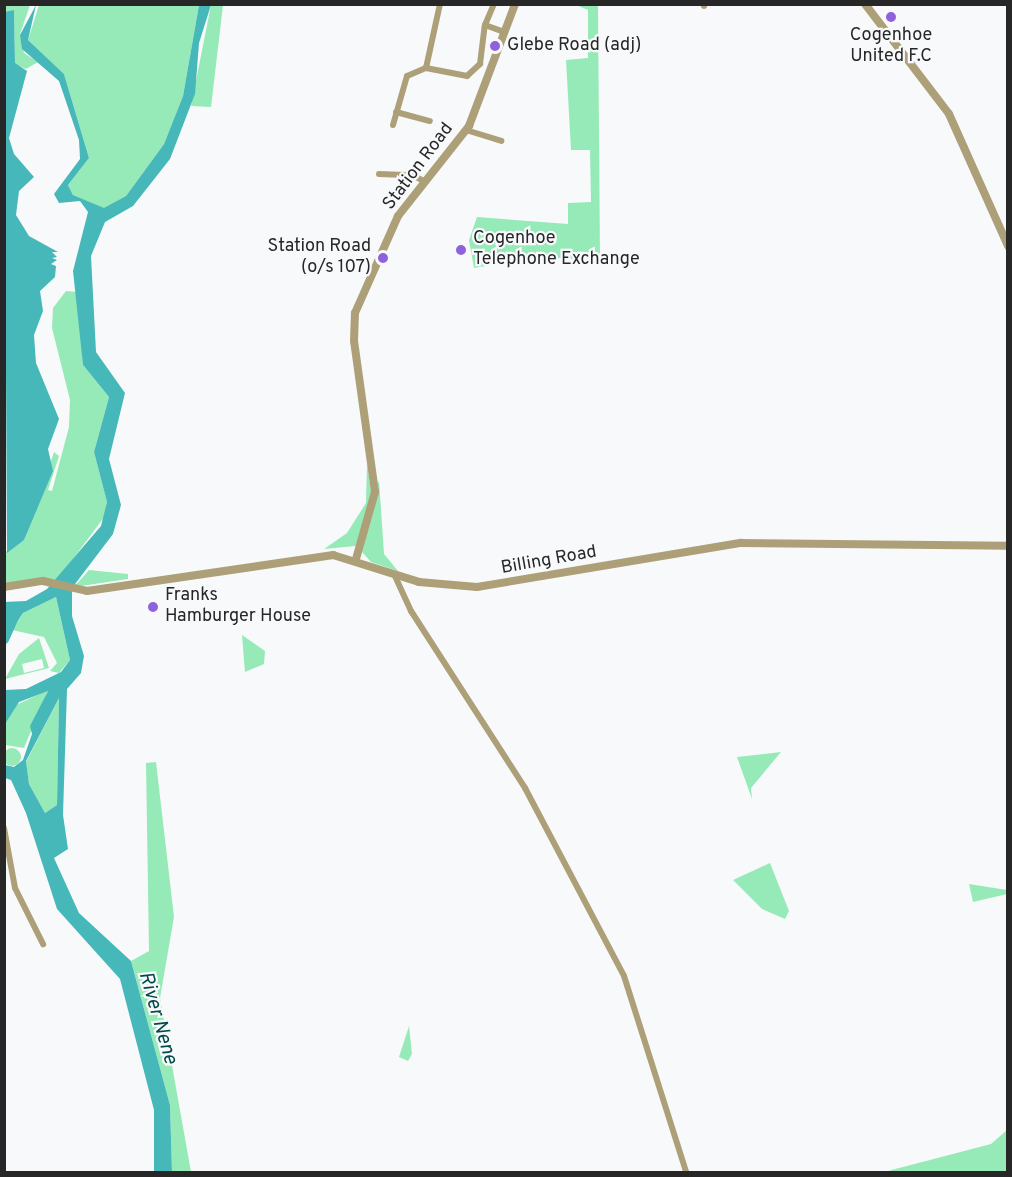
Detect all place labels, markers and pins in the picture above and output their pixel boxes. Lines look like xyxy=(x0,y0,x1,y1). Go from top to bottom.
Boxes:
marker: Cogenhoe United F.C xyxy=(884,10,898,24)
place label: Cogenhoe United F.C xyxy=(850,26,932,68)
place label: Glebe Road (adj) xyxy=(507,35,641,57)
marker: Glebe Road (adj) xyxy=(488,39,502,53)
place label: Cogenhoe Telephone Exchange xyxy=(473,229,640,272)
place label: Station Road (o/s 107) xyxy=(268,237,371,280)
marker: Cogenhoe Telephone Exchange xyxy=(454,243,468,257)
marker: Station Road (o/s 107) xyxy=(376,251,390,265)
place label: Franks Hamburger House xyxy=(165,586,311,628)
marker: Franks Hamburger House xyxy=(146,600,160,614)

